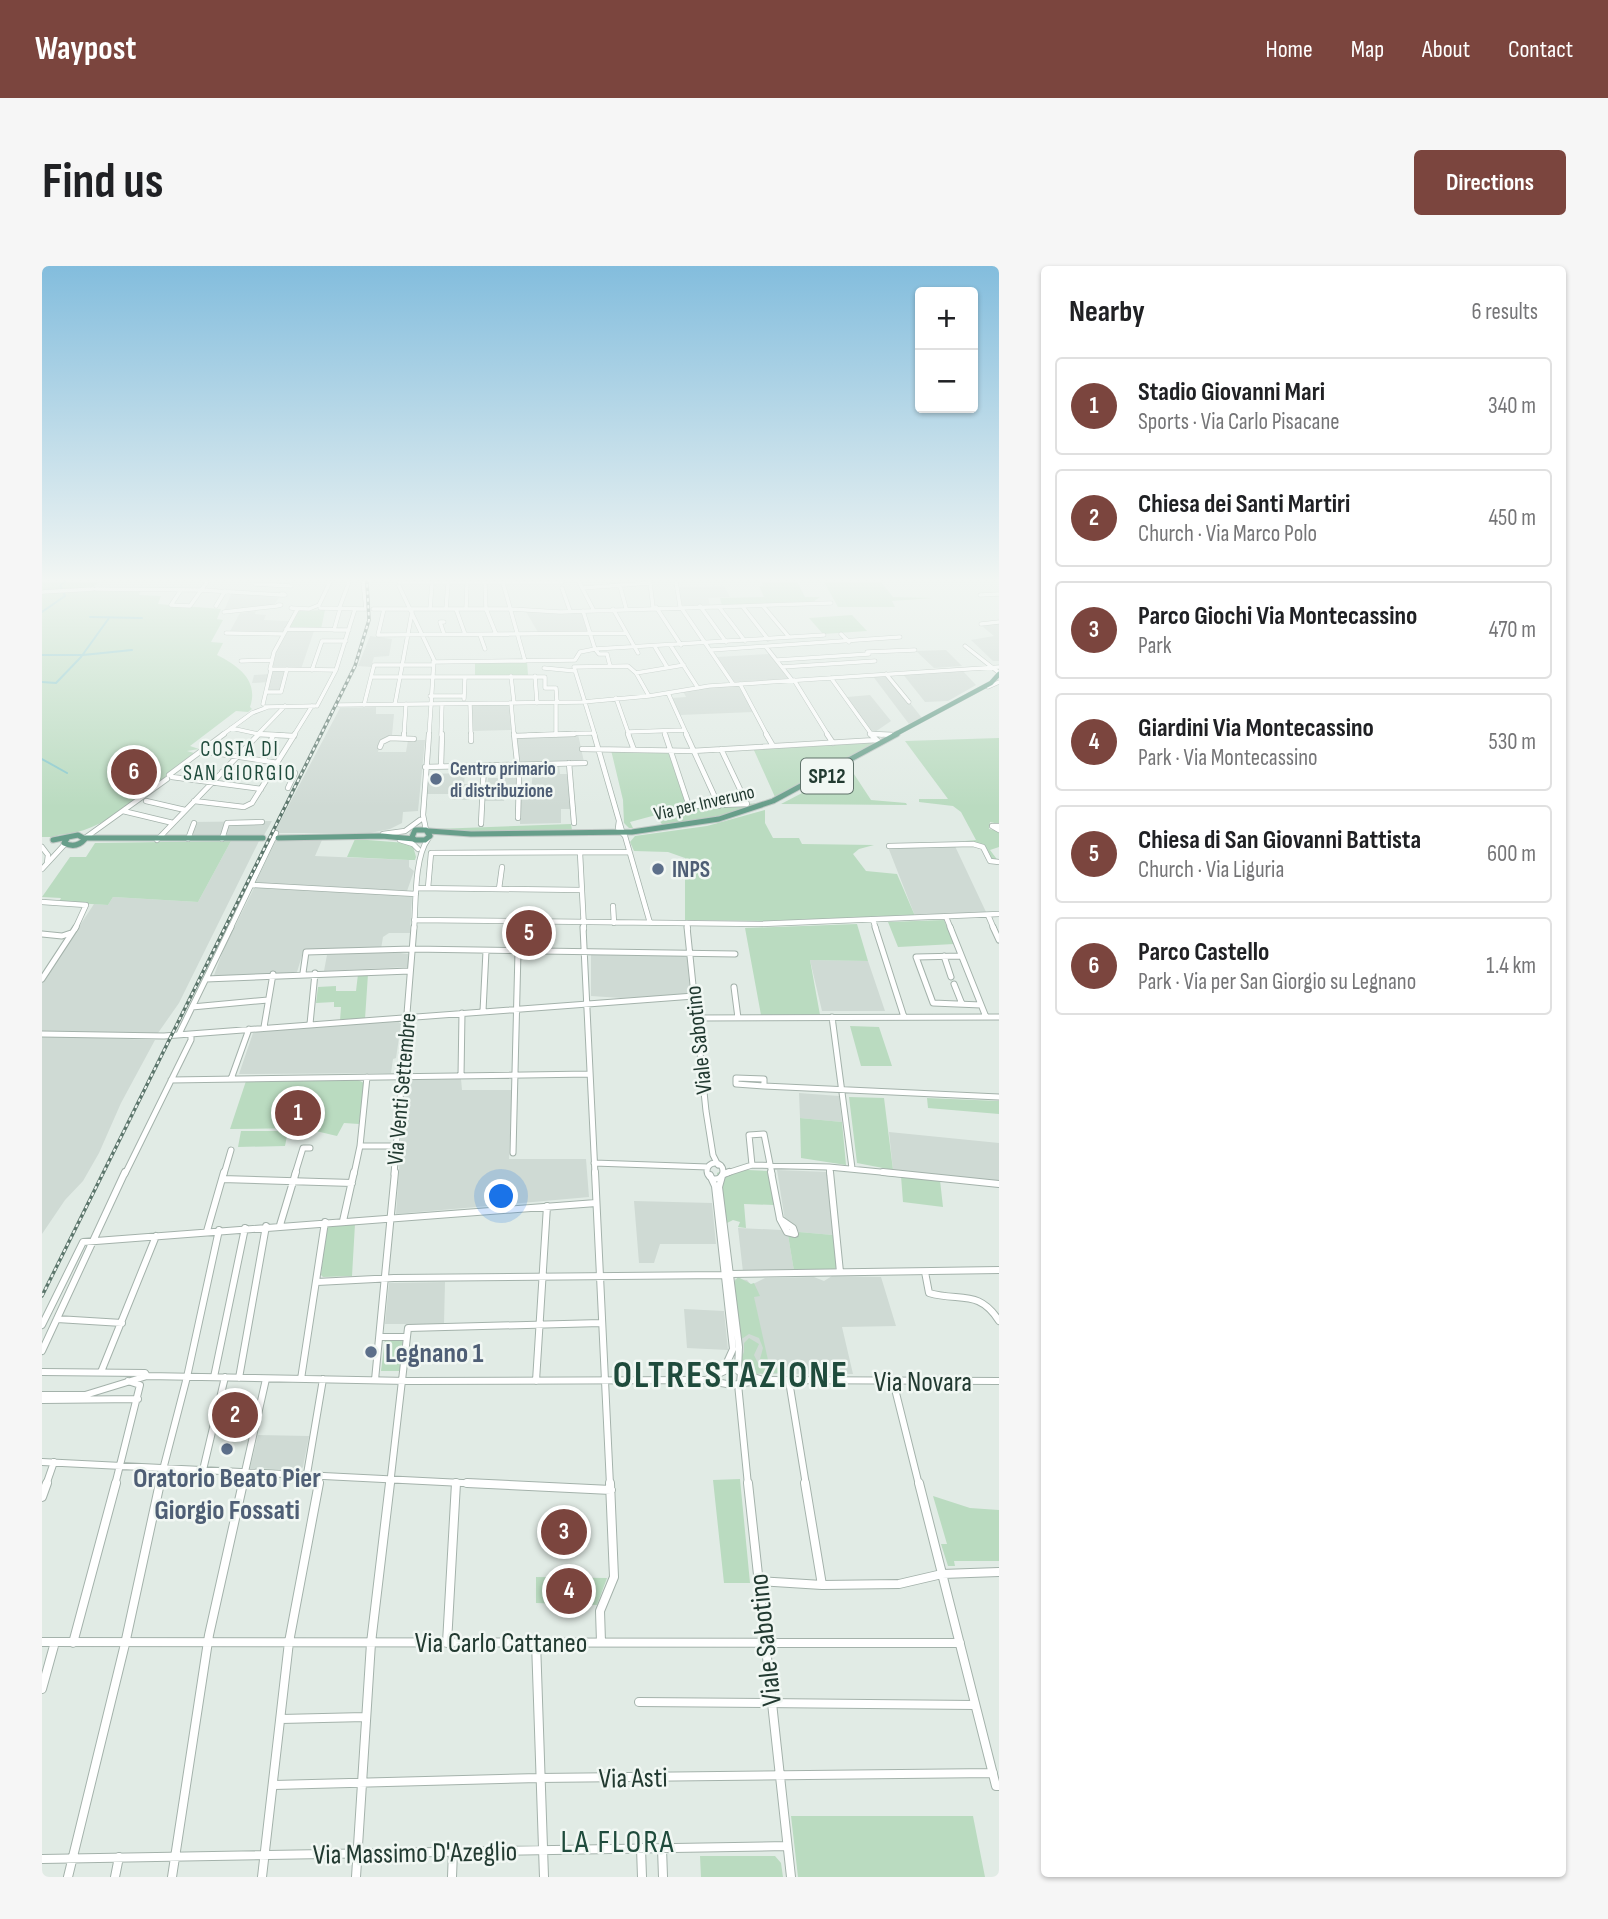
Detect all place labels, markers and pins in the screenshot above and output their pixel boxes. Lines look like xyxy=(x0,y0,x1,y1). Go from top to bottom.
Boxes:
pin: 6 xyxy=(111,746,157,798)
place label: Centro primario di distribuzione xyxy=(450,758,556,803)
marker: Centro primario di distribuzione xyxy=(428,771,444,787)
place label: INPS xyxy=(672,856,710,884)
marker: INPS xyxy=(650,861,666,877)
pin: 5 xyxy=(506,907,552,959)
pin: 1 xyxy=(275,1087,321,1139)
place label: Legnano 1 xyxy=(385,1337,484,1370)
marker: Legnano 1 xyxy=(363,1344,379,1360)
pin: 2 xyxy=(212,1389,258,1441)
marker: Oratorio Beato Pier Giorgio Fossati xyxy=(219,1441,235,1457)
place label: Oratorio Beato Pier Giorgio Fossati xyxy=(133,1462,321,1527)
pin: 3 xyxy=(541,1506,587,1558)
pin: 4 xyxy=(546,1565,592,1617)

